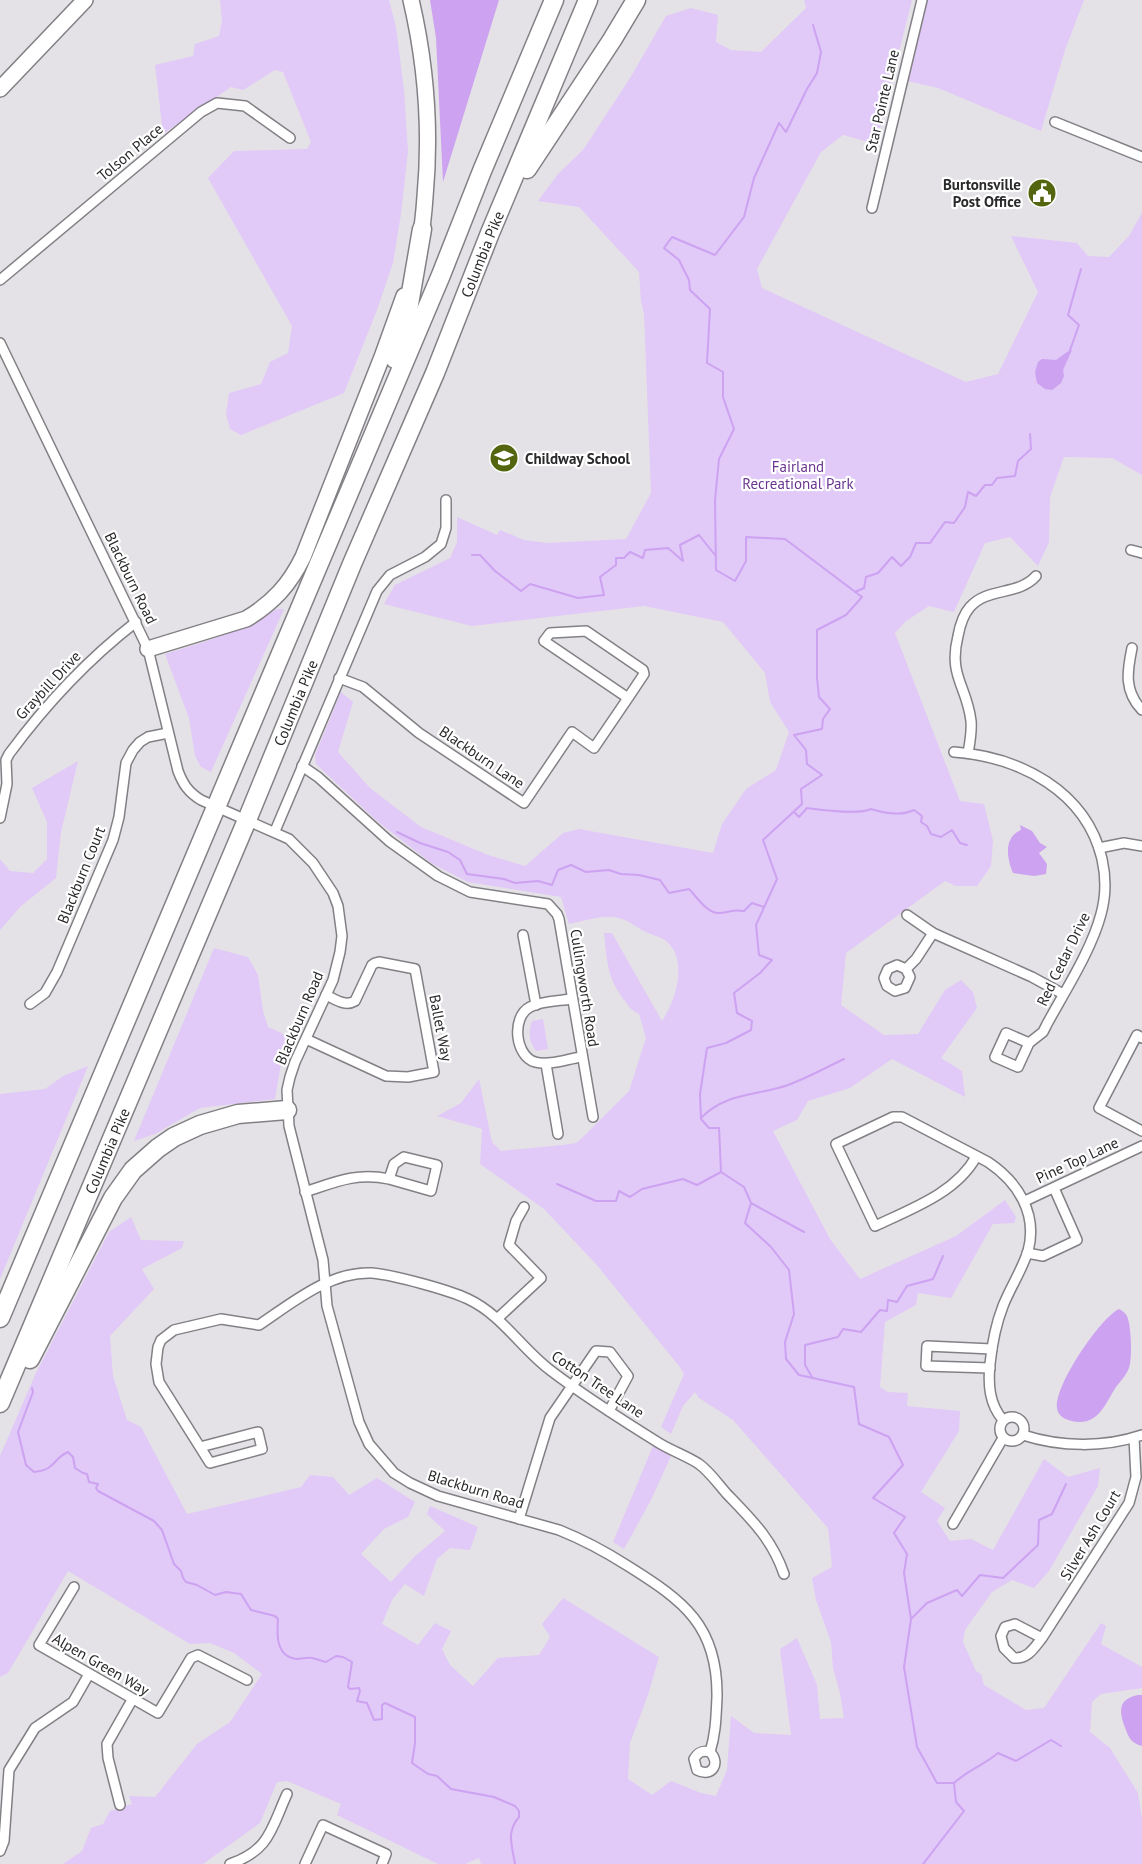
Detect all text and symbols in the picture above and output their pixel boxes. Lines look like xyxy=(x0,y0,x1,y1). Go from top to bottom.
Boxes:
street label: Star Pointe Lane xyxy=(861,48,903,154)
street label: Tolson Place xyxy=(93,119,167,185)
place label: Burtonsville Post Office xyxy=(943,175,1021,211)
public building icon: Burtonsville Post Office xyxy=(1026,177,1058,209)
street label: Columbia Pike xyxy=(456,208,508,300)
school or university icon: Childway School xyxy=(488,442,520,474)
place label: Childway School xyxy=(525,449,631,468)
park label: Fairland Recreational Park xyxy=(742,457,854,493)
street label: Blackburn Road xyxy=(101,529,161,627)
street label: Graybill Drive xyxy=(11,647,85,723)
street label: Columbia Pike xyxy=(269,657,321,749)
street label: Blackburn Lane xyxy=(436,722,528,792)
street label: Blackburn Court xyxy=(53,824,109,926)
street label: Red Cedar Drive xyxy=(1032,909,1094,1009)
street label: Cullingworth Road xyxy=(566,928,604,1048)
street label: Blackburn Road xyxy=(271,968,327,1068)
street label: Ballet Way xyxy=(425,993,457,1063)
street label: Columbia Pike xyxy=(80,1105,133,1197)
street label: Pine Top Lane xyxy=(1033,1133,1121,1187)
street label: Cotton Tree Lane xyxy=(548,1346,648,1422)
street label: Blackburn Road xyxy=(426,1465,526,1513)
street label: Silver Ash Court xyxy=(1056,1486,1124,1584)
street label: Alpen Green Way xyxy=(49,1629,153,1699)

